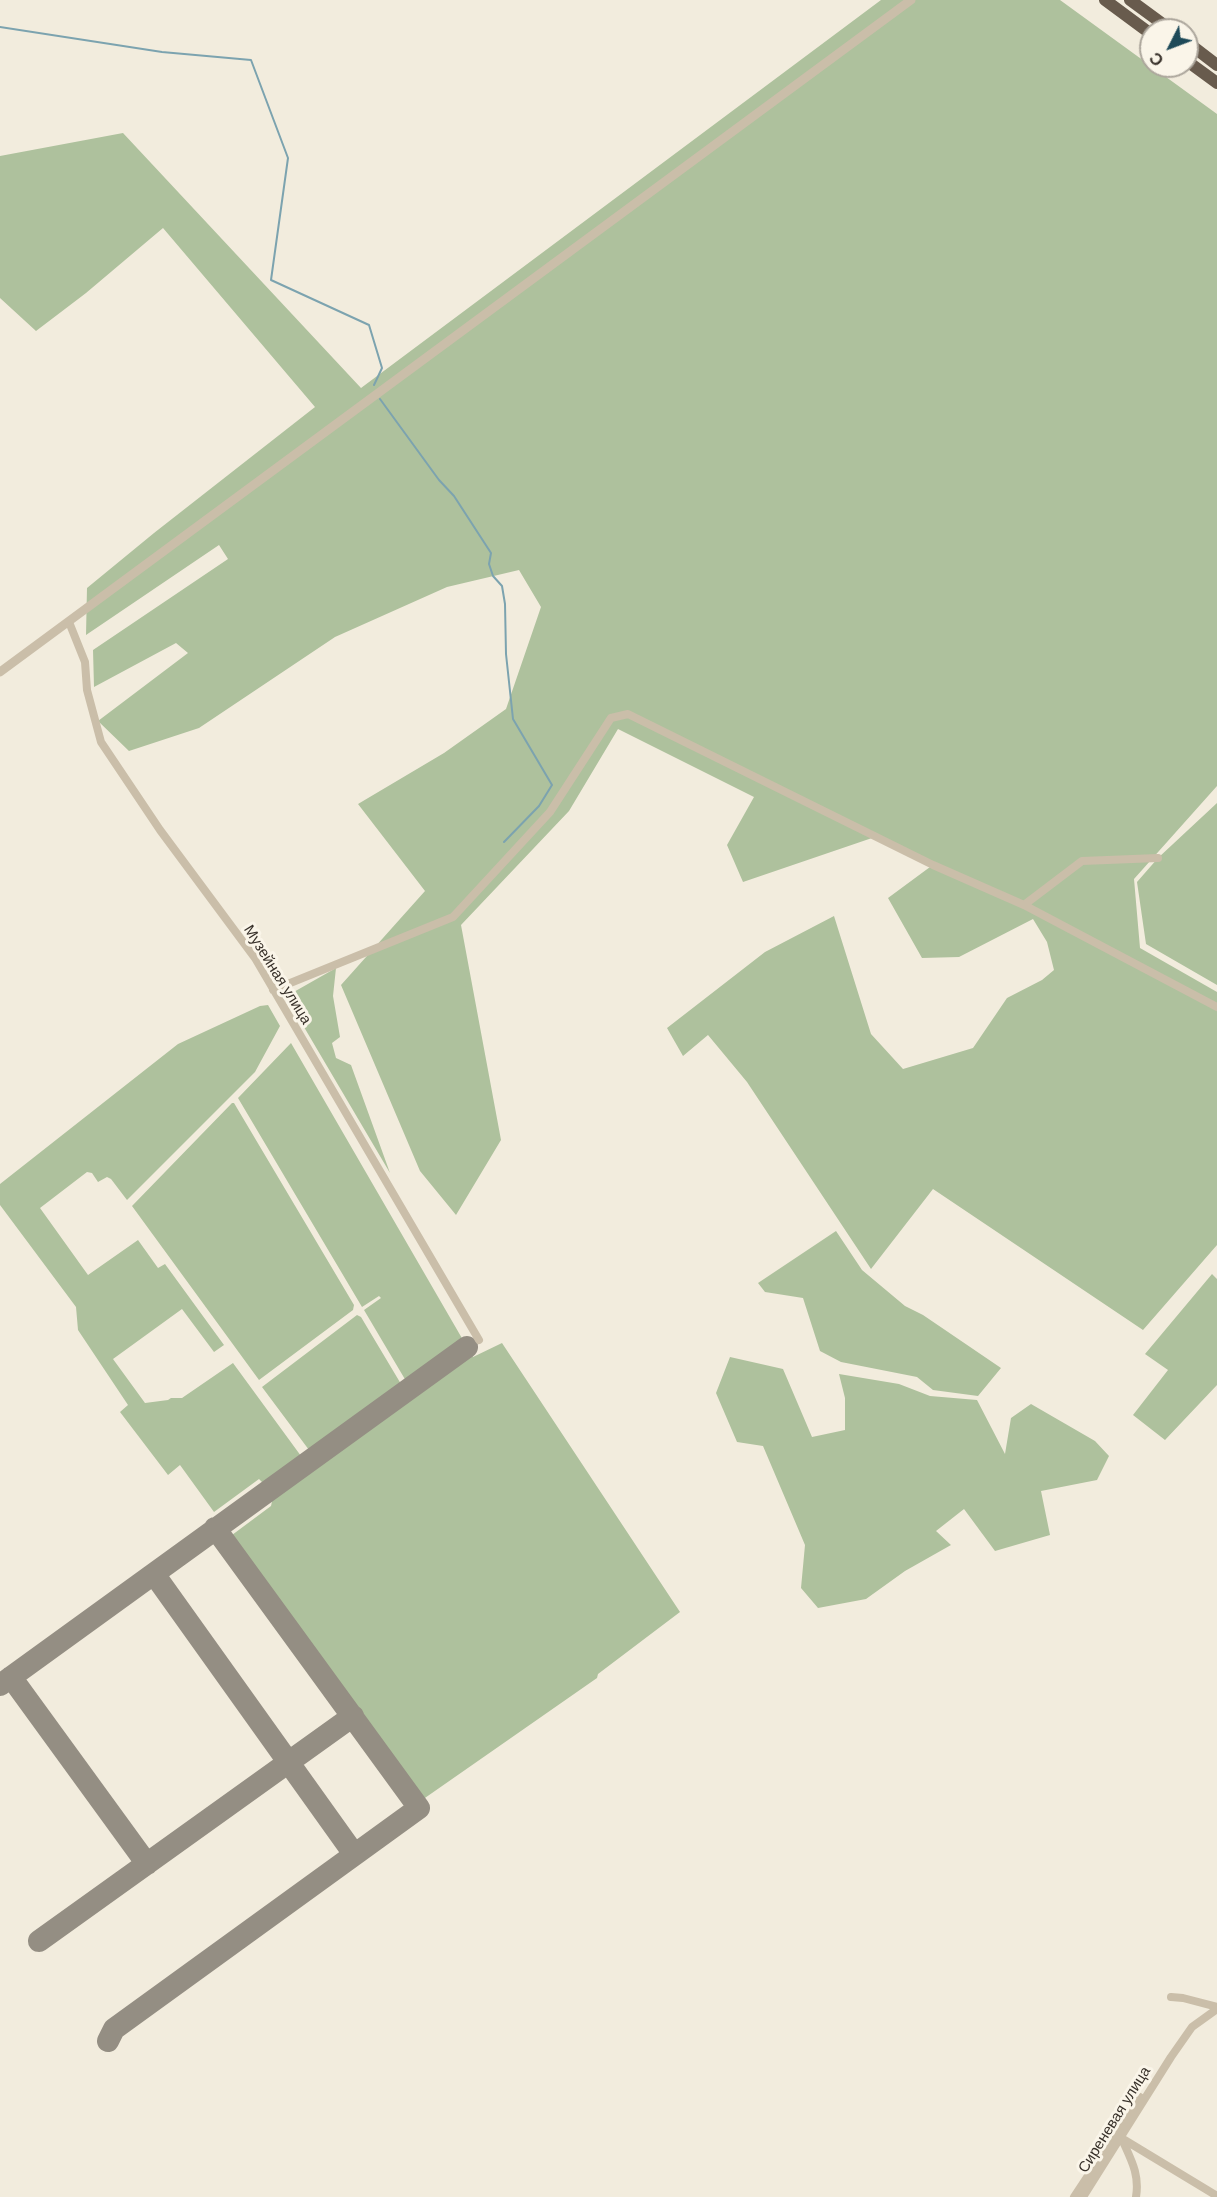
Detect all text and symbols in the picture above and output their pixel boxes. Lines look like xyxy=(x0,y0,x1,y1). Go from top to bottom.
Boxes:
north arrow xyxy=(1139,18,1199,78)
text: С xyxy=(1145,48,1168,70)
street label: Музейная улица xyxy=(239,922,315,1028)
street label: Сиреневая улица xyxy=(1075,2063,1155,2177)

